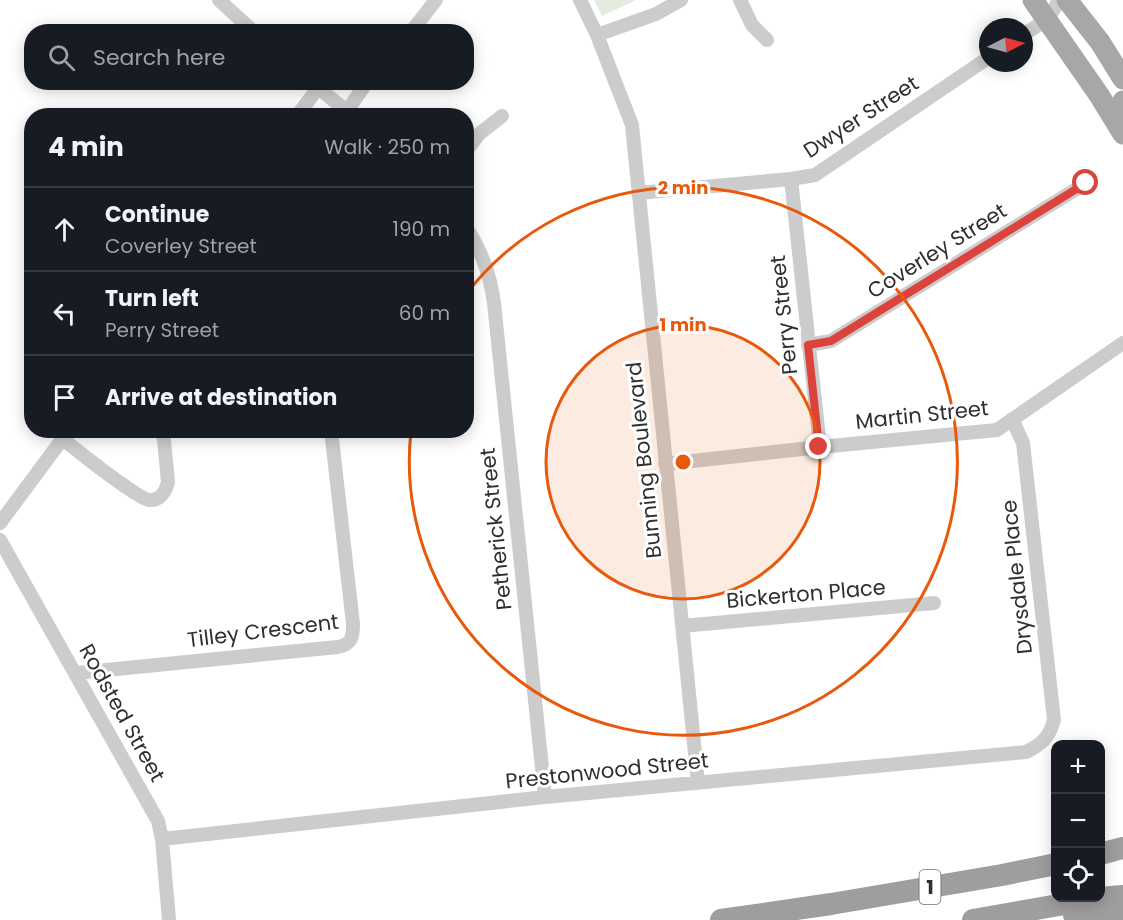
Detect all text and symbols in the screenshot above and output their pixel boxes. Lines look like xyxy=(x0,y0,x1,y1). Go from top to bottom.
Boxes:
north arrow xyxy=(979,18,1033,72)
search box xyxy=(24,24,474,90)
icon: search xyxy=(45,41,78,74)
text: Search here xyxy=(93,42,226,73)
street label: Dwyer Street xyxy=(798,69,924,165)
text: 4 min xyxy=(48,129,124,165)
text: Walk · 250 m xyxy=(324,133,450,161)
route start xyxy=(1072,169,1098,195)
text: 2 min xyxy=(658,175,708,200)
street label: Coverley Street xyxy=(861,196,1012,305)
text: Continue xyxy=(105,199,209,230)
icon: ahead xyxy=(48,213,81,246)
text: 190 m xyxy=(393,215,450,243)
text: Coverley Street xyxy=(105,232,257,260)
street label: Perry Street xyxy=(763,254,804,376)
text: Turn left xyxy=(105,283,199,314)
icon: left xyxy=(48,297,81,330)
text: 60 m xyxy=(399,299,450,327)
text: 1 min xyxy=(659,312,707,337)
text: Perry Street xyxy=(105,316,219,344)
street label: Bunning Boulevard xyxy=(619,360,668,560)
icon: arrive xyxy=(48,381,81,414)
text: Arrive at destination xyxy=(105,382,337,413)
street label: Martin Street xyxy=(854,393,990,436)
route end xyxy=(805,433,831,459)
street label: Petherick Street xyxy=(473,447,518,612)
centre of rings xyxy=(673,452,693,472)
street label: Drysdale Place xyxy=(994,498,1039,656)
street label: Bickerton Place xyxy=(725,572,887,615)
street label: Tilley Crescent xyxy=(186,607,340,654)
street label: Rodsted Street xyxy=(73,639,172,787)
map controls xyxy=(1051,740,1105,902)
button: + xyxy=(1051,740,1105,794)
street label: Prestonwood Street xyxy=(504,745,710,796)
button: − xyxy=(1051,794,1105,848)
button: locate xyxy=(1051,848,1105,902)
road number: 1 xyxy=(920,870,940,904)

